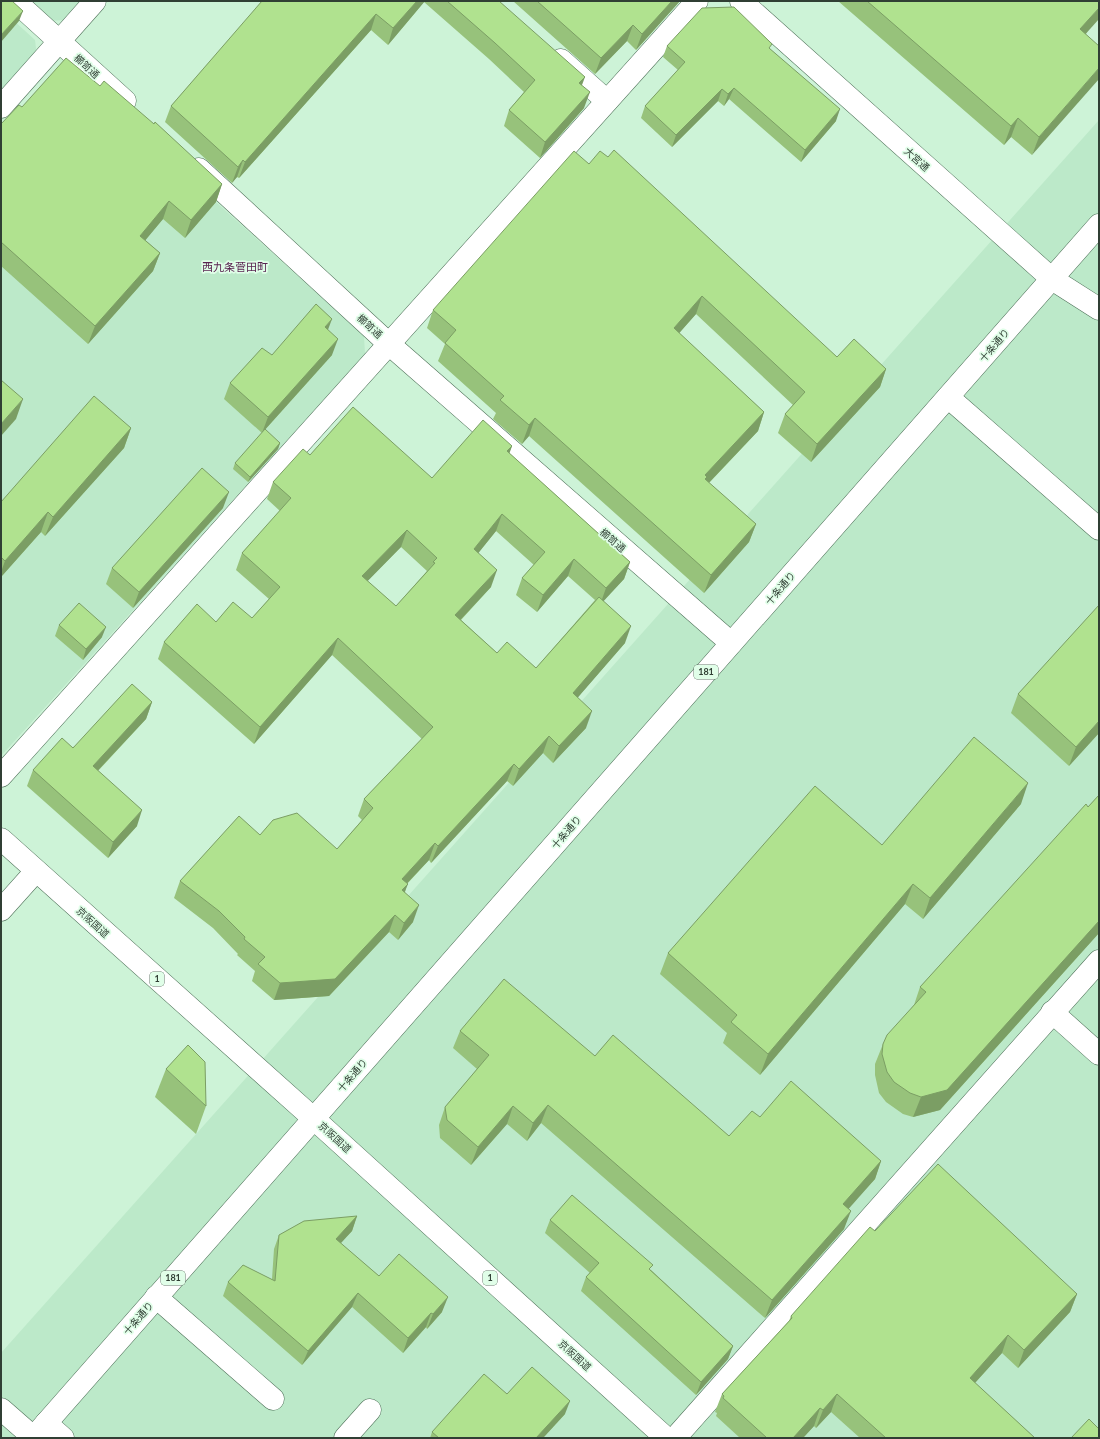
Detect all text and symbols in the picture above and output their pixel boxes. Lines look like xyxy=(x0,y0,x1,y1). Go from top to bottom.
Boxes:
street label: 櫛笥通 xyxy=(72,51,102,81)
street label: 大宮通 xyxy=(902,145,932,173)
district label: 西九条菅田町 xyxy=(202,260,268,273)
street label: 櫛笥通 xyxy=(355,311,385,341)
street label: 十条通り xyxy=(976,326,1012,364)
street label: 櫛笥通 xyxy=(598,526,628,554)
street label: 十条通り xyxy=(762,569,798,607)
road number: 181 xyxy=(694,665,718,679)
street label: 十条通り xyxy=(548,813,584,851)
street label: 京阪国道 xyxy=(74,904,112,940)
road number: 1 xyxy=(150,972,164,986)
street label: 十条通り xyxy=(334,1056,370,1094)
street label: 京阪国道 xyxy=(316,1119,354,1155)
road number: 181 xyxy=(161,1271,185,1285)
road number: 1 xyxy=(483,1271,497,1285)
street label: 十条通り xyxy=(120,1299,156,1337)
street label: 京阪国道 xyxy=(556,1337,594,1373)

